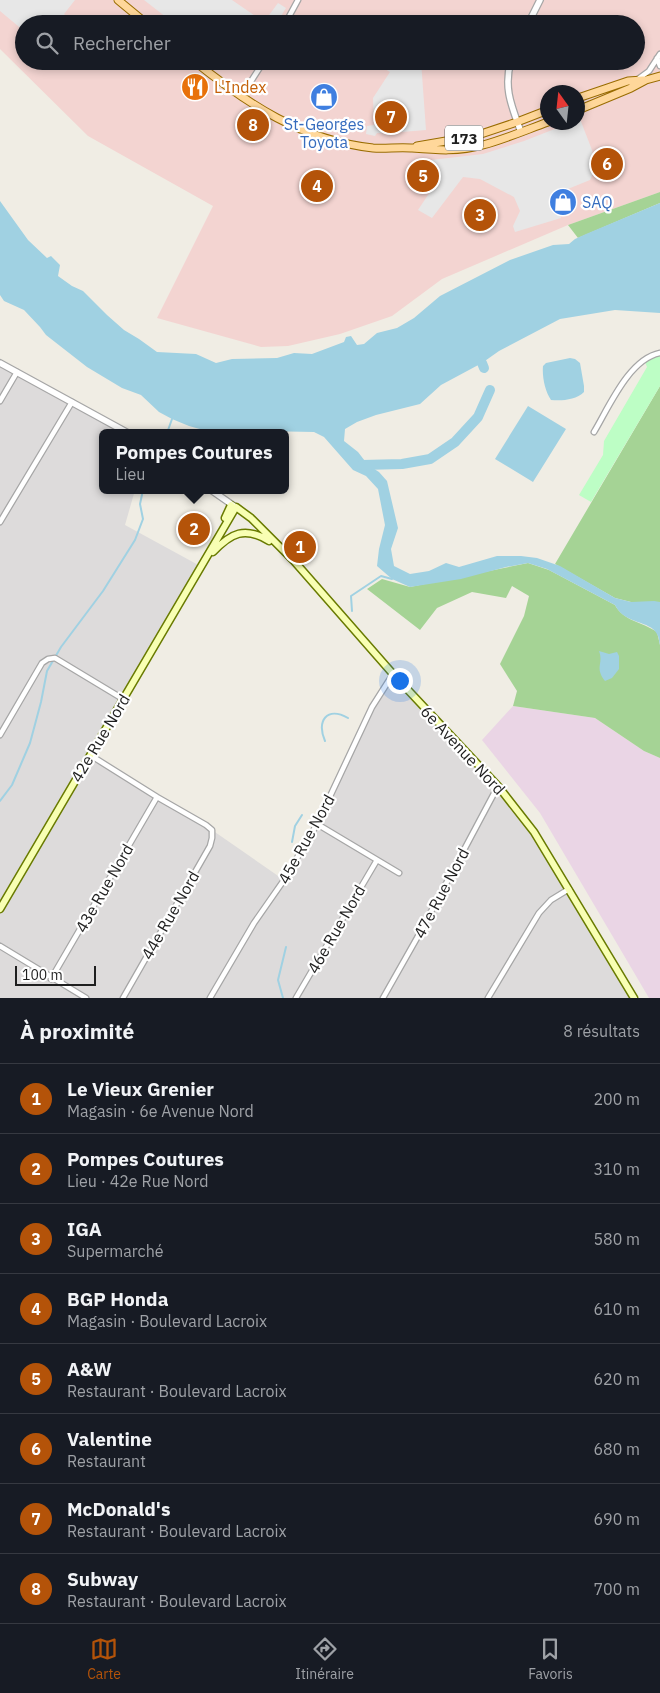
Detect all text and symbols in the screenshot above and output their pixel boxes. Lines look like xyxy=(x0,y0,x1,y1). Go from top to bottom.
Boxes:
search box xyxy=(15,15,645,70)
icon: search xyxy=(33,29,61,57)
text: Rechercher xyxy=(73,31,171,55)
restaurant icon: L'Index xyxy=(180,72,210,102)
place label: L'Index xyxy=(214,77,266,97)
shop icon: St-Georges Toyota xyxy=(309,82,339,112)
north arrow xyxy=(540,85,585,130)
pin: 7 xyxy=(375,98,407,136)
pin: 8 xyxy=(237,106,269,144)
place label: St-Georges Toyota xyxy=(284,114,364,152)
road number: 173 xyxy=(445,126,483,150)
pin: 6 xyxy=(591,145,623,183)
pin: 5 xyxy=(407,157,439,195)
pin: 4 xyxy=(301,167,333,205)
shop icon: SAQ xyxy=(548,187,578,217)
place label: SAQ xyxy=(582,192,613,212)
pin: 3 xyxy=(464,196,496,234)
popup xyxy=(99,429,289,494)
text: Pompes Coutures xyxy=(116,440,272,464)
text: Lieu xyxy=(116,464,145,484)
pin: 2 xyxy=(178,510,210,548)
pin: 1 xyxy=(284,528,316,566)
your location xyxy=(387,668,413,694)
street label: 42e Rue Nord xyxy=(66,690,134,786)
street label: 6e Avenue Nord xyxy=(417,701,509,799)
street label: 45e Rue Nord xyxy=(273,791,339,887)
street label: 43e Rue Nord xyxy=(71,840,137,936)
street label: 47e Rue Nord xyxy=(409,845,473,941)
street label: 44e Rue Nord xyxy=(137,867,203,963)
street label: 46e Rue Nord xyxy=(303,881,369,977)
scale bar xyxy=(15,963,96,986)
text: 100 m xyxy=(22,966,63,984)
text: À proximité xyxy=(20,1017,134,1045)
text: 8 résultats xyxy=(563,1021,640,1041)
text: Le Vieux Grenier xyxy=(67,1077,214,1101)
text: 1 xyxy=(31,1089,41,1109)
text: 200 m xyxy=(593,1089,640,1109)
text: Magasin · 6e Avenue Nord xyxy=(67,1101,254,1121)
text: Pompes Coutures xyxy=(67,1147,224,1171)
text: 2 xyxy=(31,1159,41,1179)
text: 310 m xyxy=(593,1159,640,1179)
text: Lieu · 42e Rue Nord xyxy=(67,1171,209,1191)
text: IGA xyxy=(67,1217,102,1241)
text: 3 xyxy=(31,1229,41,1249)
text: 580 m xyxy=(593,1229,640,1249)
text: Supermarché xyxy=(67,1241,164,1261)
text: BGP Honda xyxy=(67,1287,168,1311)
text: 4 xyxy=(31,1299,41,1319)
text: 610 m xyxy=(593,1299,640,1319)
text: Magasin · Boulevard Lacroix xyxy=(67,1311,267,1331)
text: A&W xyxy=(67,1357,112,1381)
text: 5 xyxy=(31,1369,41,1389)
text: 620 m xyxy=(593,1369,640,1389)
text: Restaurant · Boulevard Lacroix xyxy=(67,1381,287,1401)
text: Valentine xyxy=(67,1427,152,1451)
text: 6 xyxy=(31,1439,41,1459)
text: 680 m xyxy=(593,1439,640,1459)
text: Restaurant xyxy=(67,1451,146,1471)
text: McDonald's xyxy=(67,1497,170,1521)
text: 7 xyxy=(31,1509,41,1529)
text: 690 m xyxy=(593,1509,640,1529)
text: Restaurant · Boulevard Lacroix xyxy=(67,1521,287,1541)
text: Subway xyxy=(67,1567,138,1591)
text: 8 xyxy=(31,1579,41,1599)
text: 700 m xyxy=(593,1579,640,1599)
text: Restaurant · Boulevard Lacroix xyxy=(67,1591,287,1611)
tab: Carte xyxy=(87,1635,121,1683)
tab: Itinéraire xyxy=(295,1635,354,1683)
tab: Favoris xyxy=(528,1635,573,1683)

